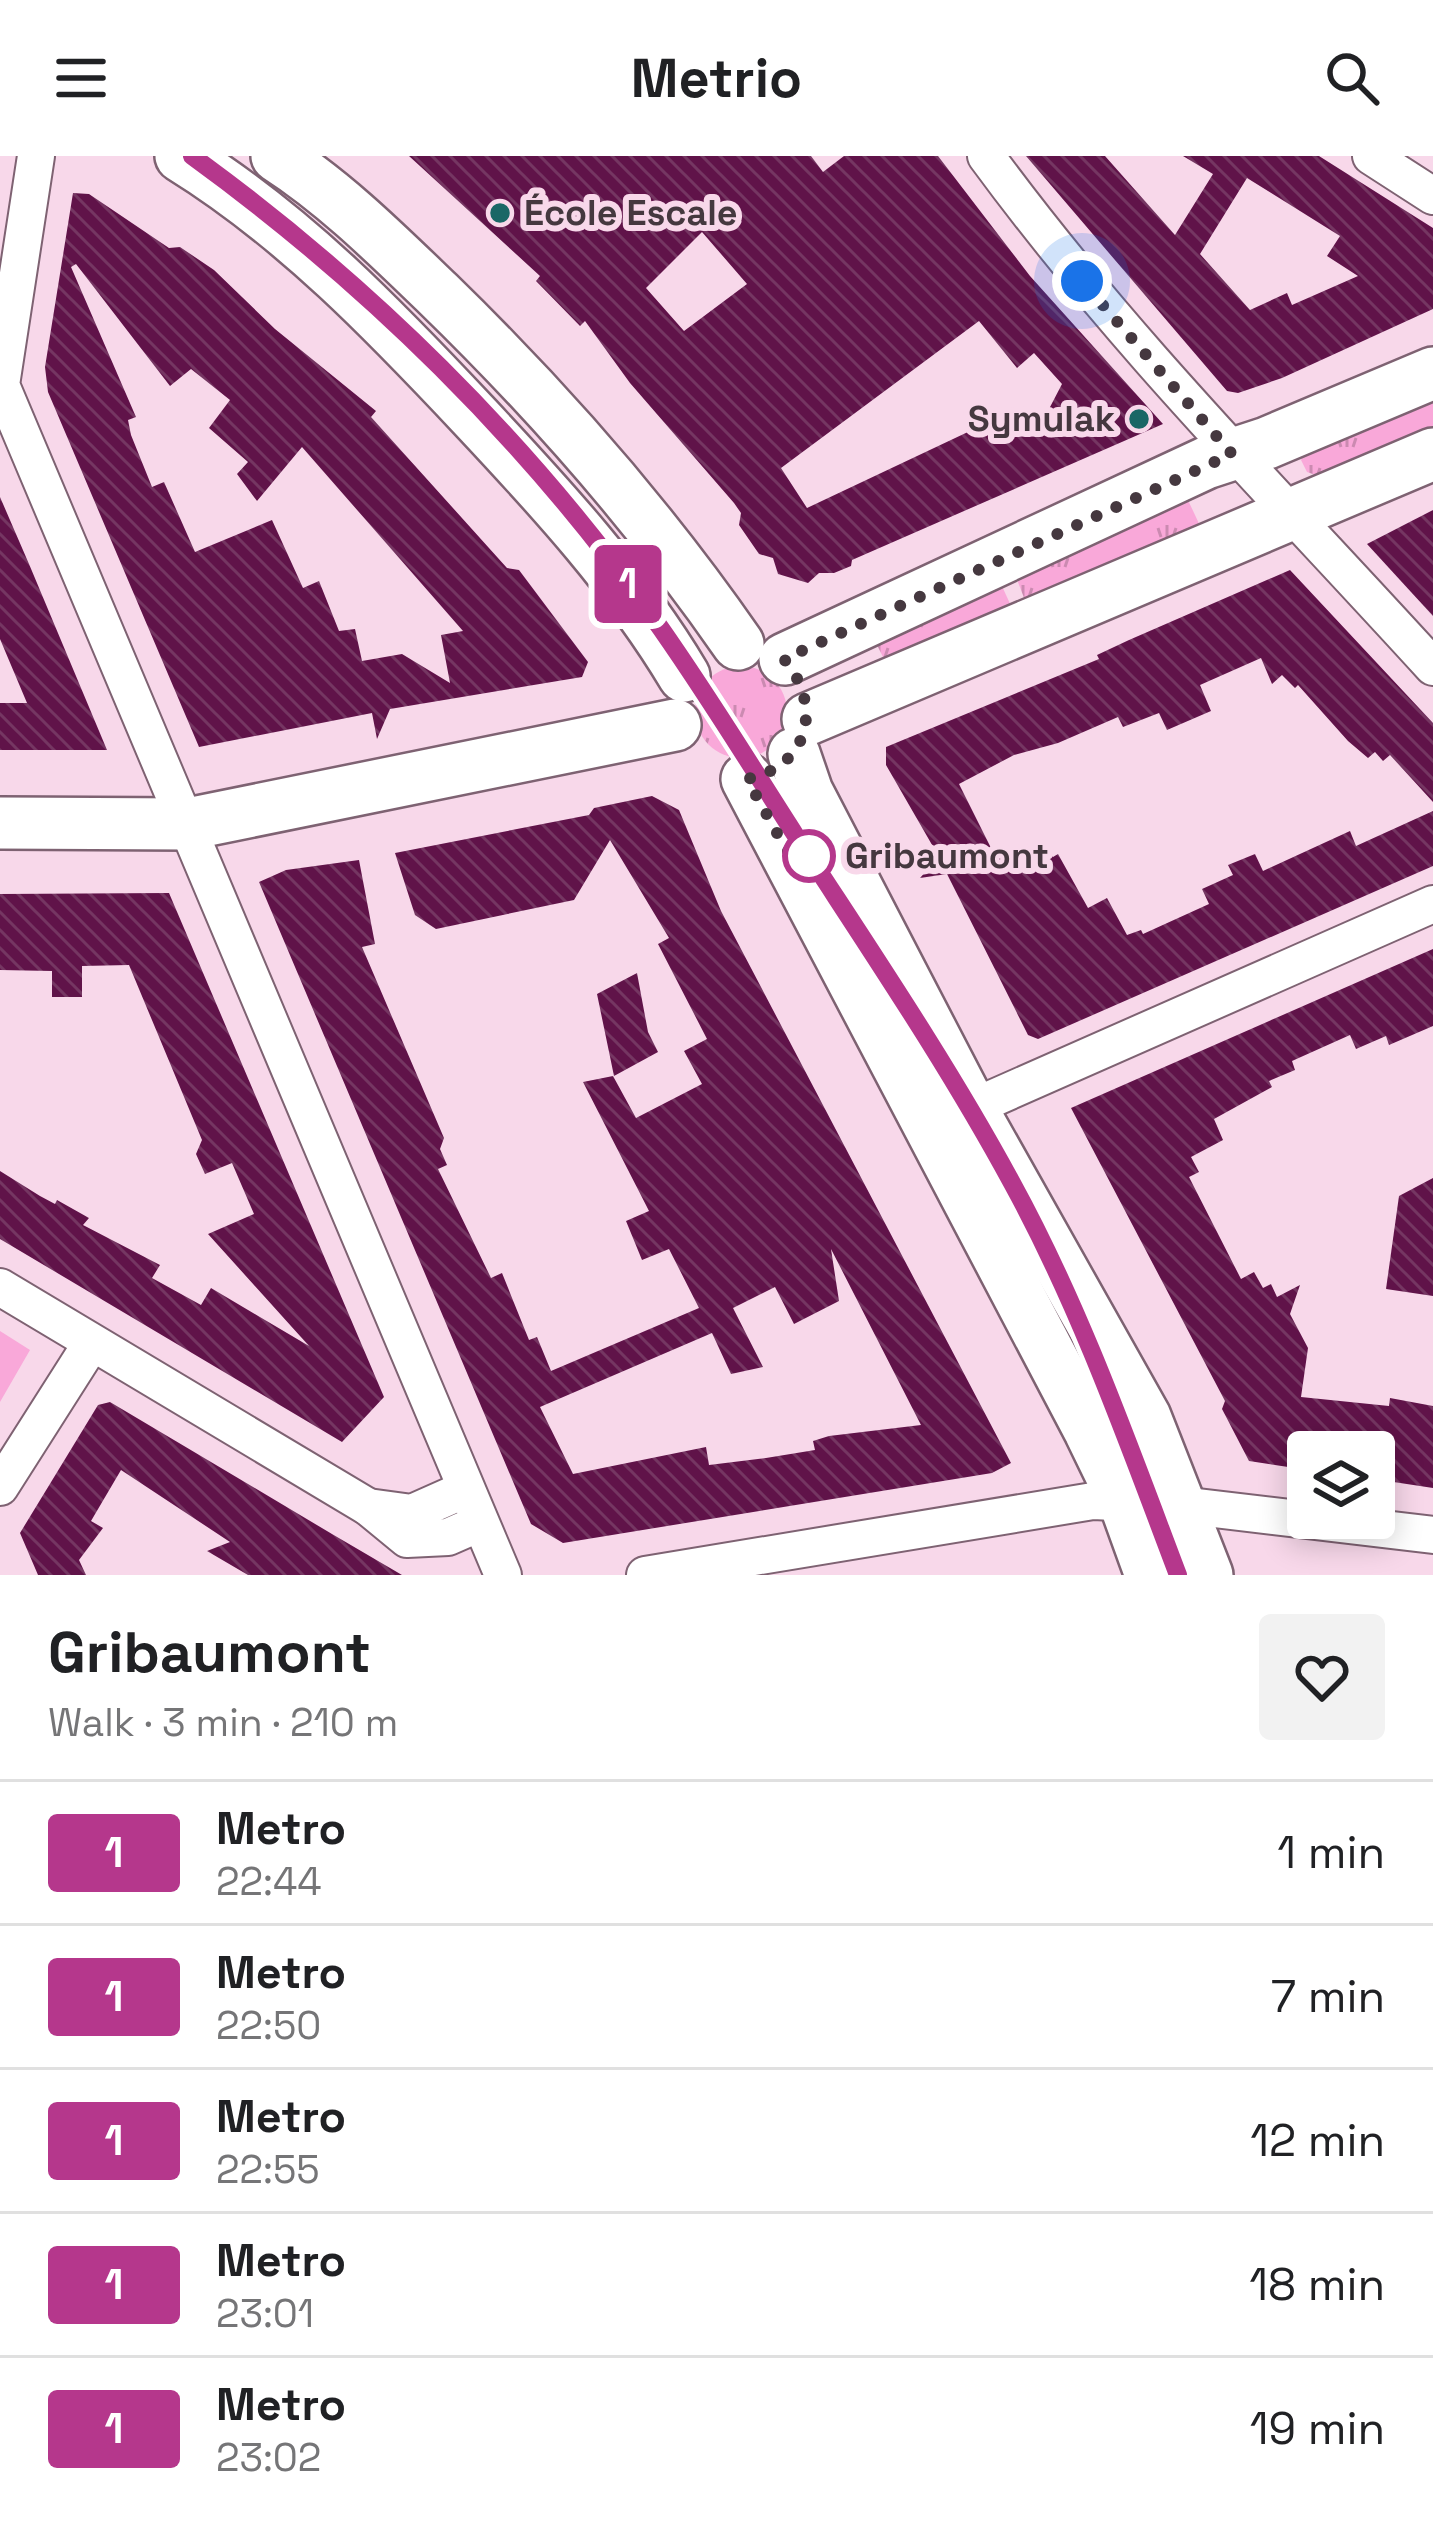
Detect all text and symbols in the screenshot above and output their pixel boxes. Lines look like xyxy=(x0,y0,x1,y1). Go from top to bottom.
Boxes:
text: Metrio xyxy=(631,44,802,113)
icon: menu xyxy=(48,45,114,111)
icon: search xyxy=(1319,45,1385,111)
place label: École Escale xyxy=(524,190,738,236)
marker: École Escale xyxy=(487,200,513,226)
your location xyxy=(1052,251,1112,311)
place label: Symulak xyxy=(968,396,1115,442)
marker: Symulak xyxy=(1126,406,1152,432)
line badge: 1 xyxy=(589,545,667,623)
text: 1 xyxy=(619,557,637,610)
marker: Gribaumont xyxy=(784,831,834,881)
place label: Gribaumont xyxy=(845,833,1049,879)
map controls xyxy=(1287,1431,1395,1539)
button: layers xyxy=(1287,1431,1395,1539)
button: heart xyxy=(1259,1614,1385,1740)
text: Gribaumont xyxy=(48,1616,371,1689)
text: Walk · 3 min · 210 m xyxy=(48,1698,398,1747)
text: Metro xyxy=(216,1800,346,1857)
text: 1 min xyxy=(1277,1824,1385,1881)
text: 1 xyxy=(105,1826,123,1879)
text: 22:44 xyxy=(216,1857,322,1906)
text: Metro xyxy=(216,1944,346,2001)
text: 7 min xyxy=(1271,1968,1385,2025)
text: 1 xyxy=(105,1970,123,2023)
text: 22:50 xyxy=(216,2001,321,2050)
text: Metro xyxy=(216,2088,346,2145)
text: 12 min xyxy=(1250,2112,1385,2169)
text: 1 xyxy=(105,2114,123,2167)
text: 22:55 xyxy=(216,2145,320,2194)
text: Metro xyxy=(216,2232,346,2289)
text: 18 min xyxy=(1249,2256,1385,2313)
text: 1 xyxy=(105,2258,123,2311)
text: 23:01 xyxy=(216,2289,314,2338)
text: Metro xyxy=(216,2376,346,2433)
text: 19 min xyxy=(1250,2400,1385,2457)
text: 1 xyxy=(105,2402,123,2455)
text: 23:02 xyxy=(216,2433,321,2482)

